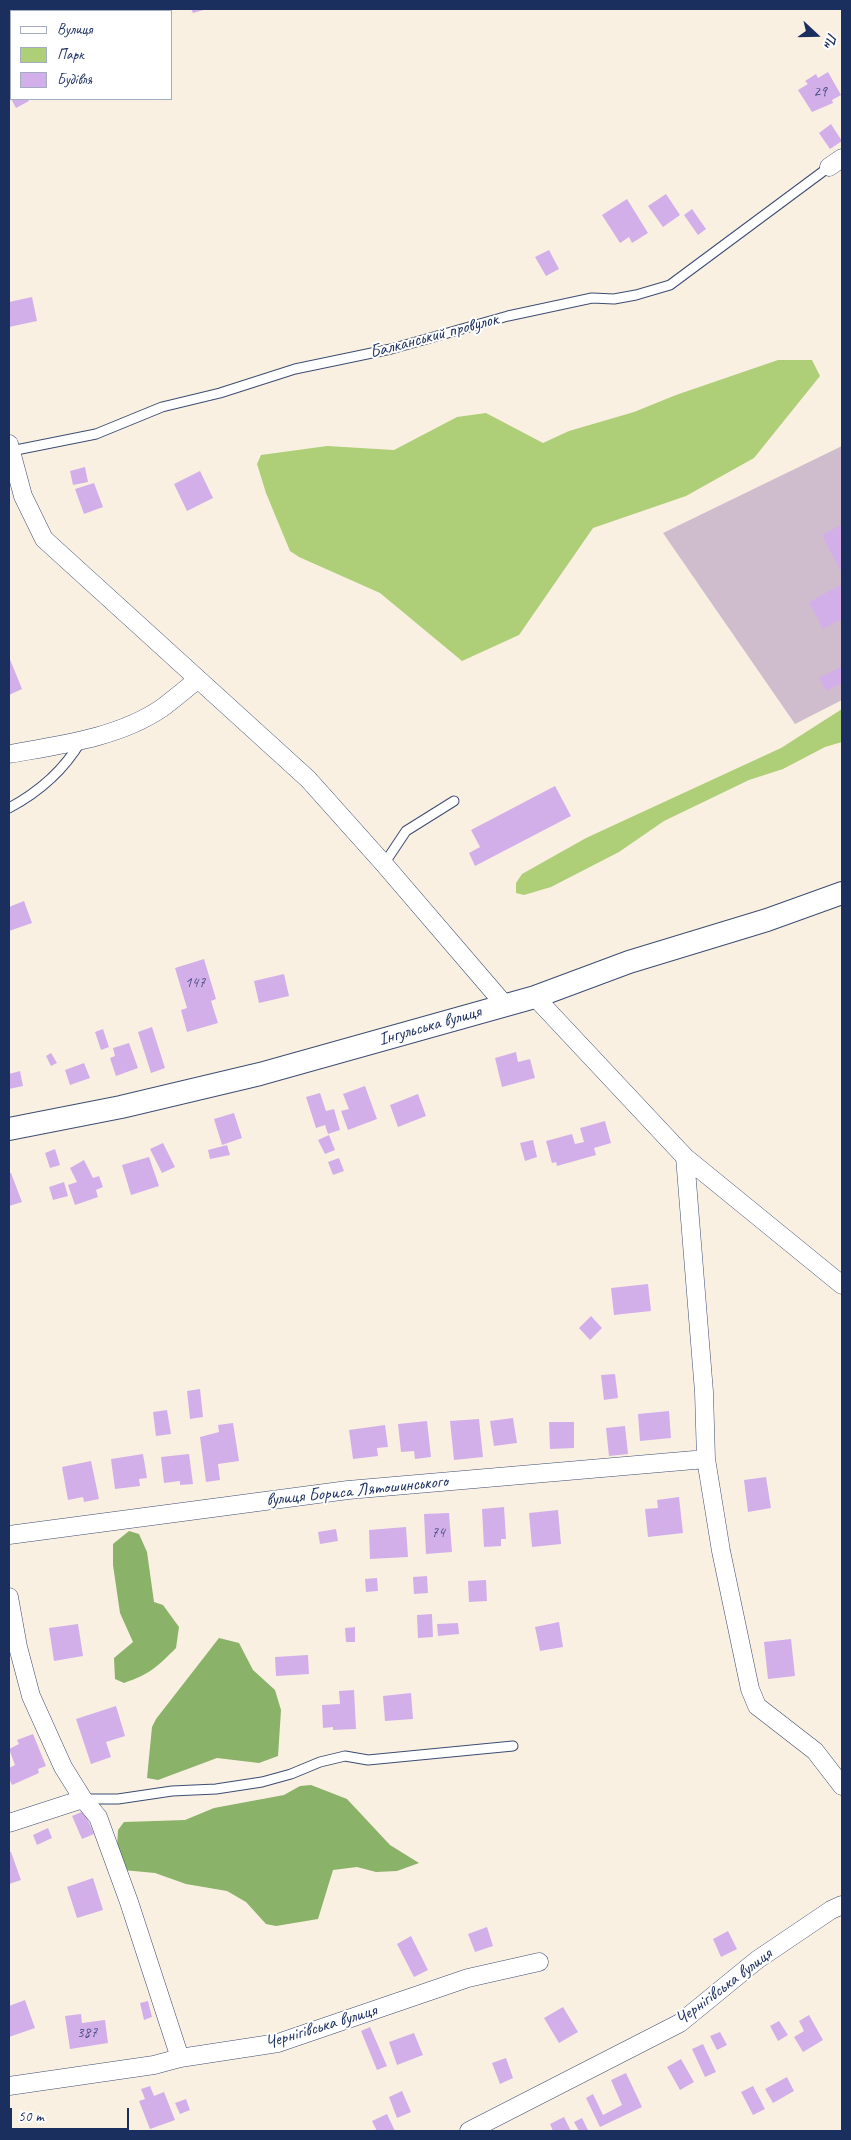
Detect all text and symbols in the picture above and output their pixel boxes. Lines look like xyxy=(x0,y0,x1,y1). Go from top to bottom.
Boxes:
legend xyxy=(10,10,172,100)
north arrow xyxy=(791,10,841,60)
text: Вулиця xyxy=(57,20,93,39)
text: Пн xyxy=(820,31,841,50)
text: Парк xyxy=(57,45,84,64)
text: Будівля xyxy=(57,70,92,89)
house number: 29 xyxy=(813,83,827,101)
street label: Балканський провулок xyxy=(367,308,501,364)
house number: 147 xyxy=(185,974,205,992)
street label: Інгульська вулиця xyxy=(376,1001,484,1051)
street label: вулиця Бориса Лятошинського xyxy=(265,1471,449,1511)
house number: 74 xyxy=(431,1524,445,1542)
street label: Чернігівська вулиця xyxy=(671,1944,777,2030)
street label: Чернігівська вулиця xyxy=(263,2000,379,2054)
house number: 387 xyxy=(77,2024,97,2042)
scale bar xyxy=(12,2098,131,2130)
text: 50 m xyxy=(18,2107,44,2126)

